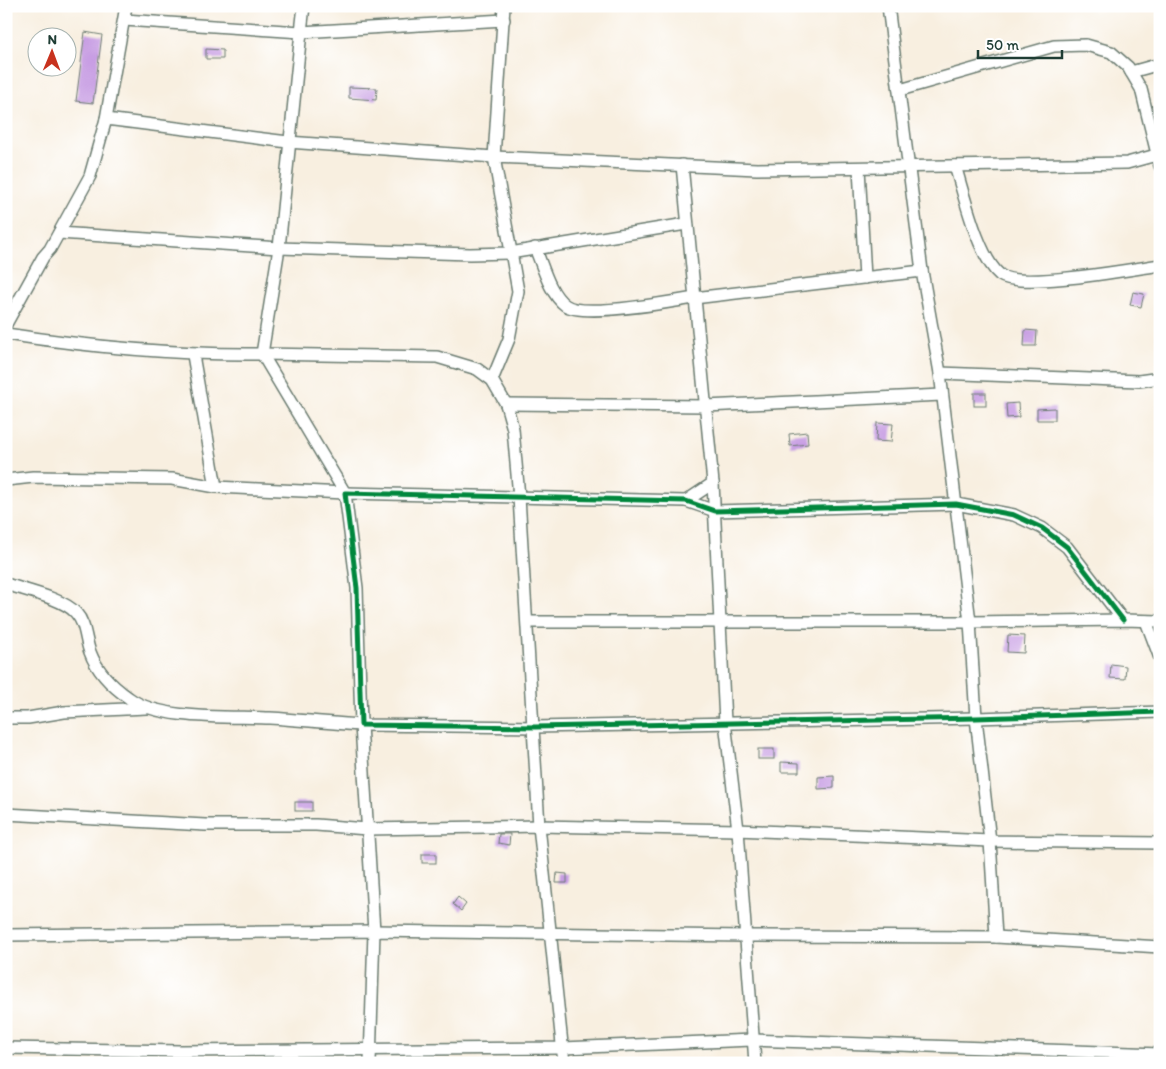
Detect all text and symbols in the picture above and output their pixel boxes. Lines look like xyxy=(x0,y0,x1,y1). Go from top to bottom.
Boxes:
north arrow xyxy=(28,28,78,78)
scale bar xyxy=(978,28,1062,60)
text: N xyxy=(47,31,57,48)
text: 50 m xyxy=(986,36,1019,54)

